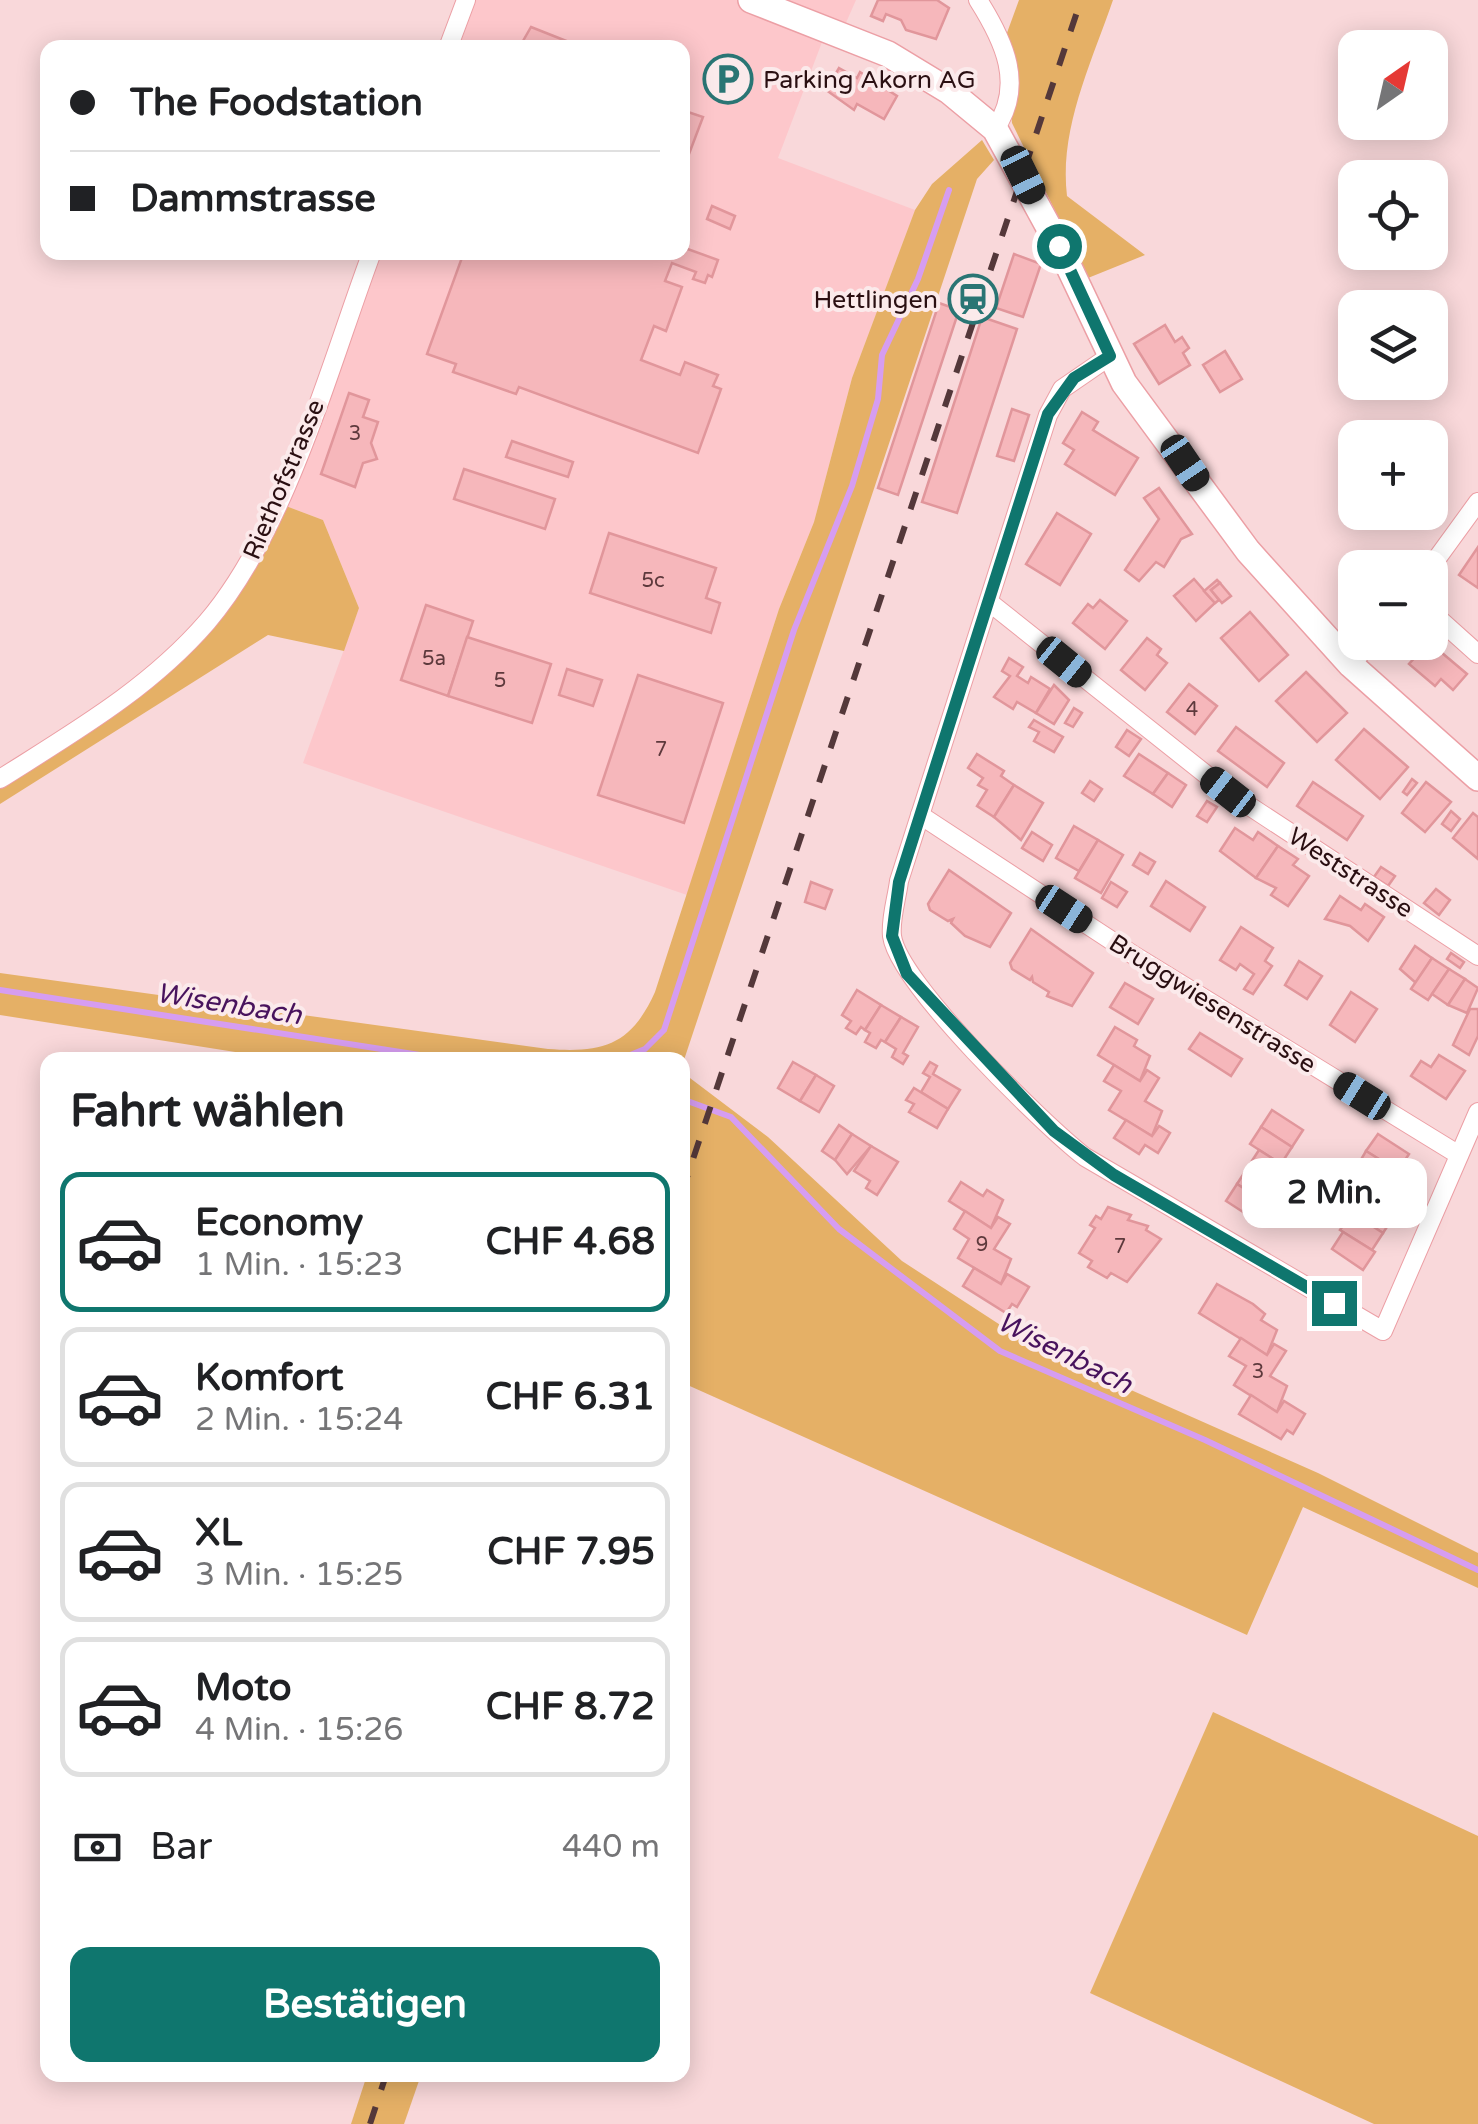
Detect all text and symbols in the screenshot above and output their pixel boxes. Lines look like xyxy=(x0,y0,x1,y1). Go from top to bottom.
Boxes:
north arrow xyxy=(1338,30,1448,140)
map controls xyxy=(1338,30,1448,660)
parking icon: Parking Akorn AG xyxy=(702,53,754,105)
place label: Parking Akorn AG xyxy=(763,65,976,95)
text: The Foodstation xyxy=(130,80,423,126)
car xyxy=(996,141,1050,209)
button: locate xyxy=(1338,160,1448,270)
text: Dammstrasse xyxy=(130,176,376,222)
route start xyxy=(1037,224,1082,269)
station icon: Hettlingen xyxy=(947,273,999,325)
place label: Hettlingen xyxy=(813,285,938,315)
button: layers xyxy=(1338,290,1448,400)
street label: Riethofstrasse xyxy=(237,395,331,564)
button: + xyxy=(1338,420,1448,530)
house number: 3 xyxy=(349,422,361,446)
car xyxy=(1156,430,1214,496)
button: − xyxy=(1338,550,1448,660)
house number: 5c xyxy=(641,569,665,593)
car xyxy=(1031,631,1097,693)
house number: 5a xyxy=(422,647,446,671)
house number: 5 xyxy=(494,669,506,693)
house number: 4 xyxy=(1186,698,1198,722)
house number: 7 xyxy=(655,738,667,762)
car xyxy=(1195,762,1261,822)
street label: Weststrasse xyxy=(1282,821,1419,924)
car xyxy=(1031,880,1097,938)
street label: Bruggwiesenstrasse xyxy=(1103,928,1321,1080)
water label: Wisenbach xyxy=(154,976,305,1032)
car xyxy=(1329,1067,1395,1125)
text: Fahrt wählen xyxy=(70,1085,345,1139)
callout: 2 Min. xyxy=(1242,1158,1426,1228)
text: 2 Min. xyxy=(1287,1174,1382,1212)
icon: car xyxy=(75,1197,165,1287)
text: Economy xyxy=(195,1200,363,1246)
text: CHF 4.68 xyxy=(485,1219,655,1265)
house number: 9 xyxy=(976,1233,988,1257)
house number: 7 xyxy=(1114,1235,1126,1259)
text: 1 Min. · 15:23 xyxy=(195,1246,403,1284)
route end xyxy=(1312,1281,1357,1326)
water label: Wisenbach xyxy=(991,1304,1138,1402)
icon: car xyxy=(75,1352,165,1442)
text: Komfort xyxy=(195,1355,344,1401)
house number: 3 xyxy=(1252,1360,1264,1384)
text: CHF 6.31 xyxy=(485,1374,655,1420)
text: 2 Min. · 15:24 xyxy=(195,1401,403,1439)
icon: car xyxy=(75,1507,165,1597)
text: XL xyxy=(195,1510,242,1556)
text: CHF 7.95 xyxy=(487,1529,655,1575)
text: 3 Min. · 15:25 xyxy=(195,1556,403,1594)
icon: car xyxy=(75,1662,165,1752)
text: Moto xyxy=(195,1665,291,1711)
text: CHF 8.72 xyxy=(486,1684,655,1730)
text: 4 Min. · 15:26 xyxy=(195,1711,403,1749)
icon: cash xyxy=(70,1820,125,1875)
text: Bar xyxy=(150,1824,212,1870)
text: 440 m xyxy=(562,1828,660,1866)
button: Bestätigen xyxy=(70,1947,660,2062)

